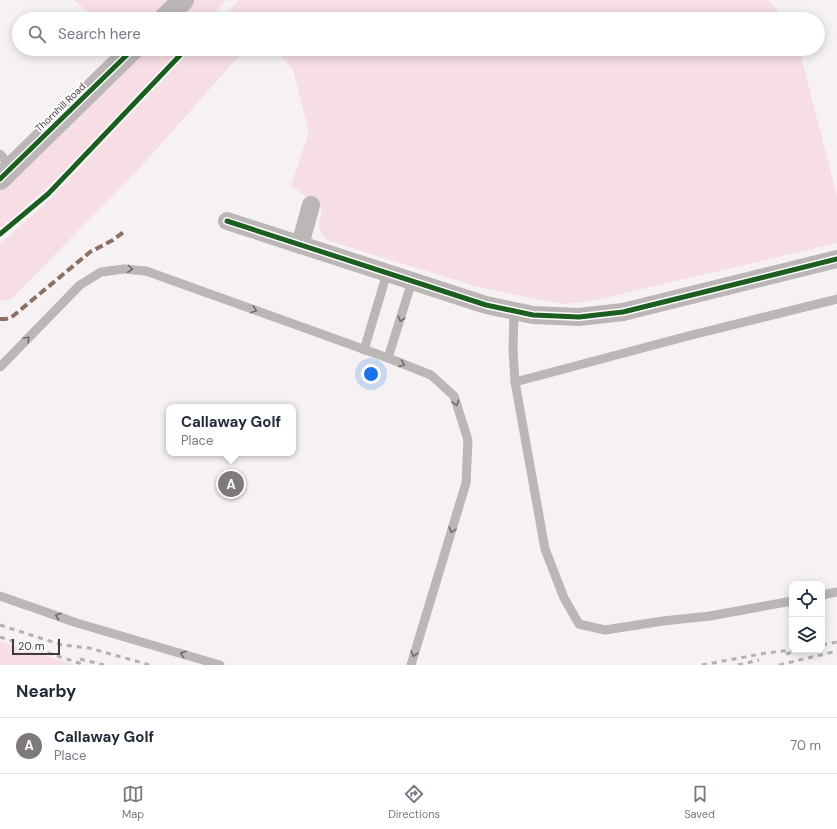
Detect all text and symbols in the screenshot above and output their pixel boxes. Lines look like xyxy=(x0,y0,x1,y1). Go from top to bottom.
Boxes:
search box xyxy=(12,12,825,56)
icon: search xyxy=(26,23,48,45)
text: Search here xyxy=(58,24,141,44)
street label: Thornhill Road xyxy=(32,80,88,135)
one-way arrow xyxy=(127,265,133,274)
one-way arrow xyxy=(250,306,257,314)
one-way arrow xyxy=(397,315,406,322)
one-way arrow xyxy=(22,336,30,344)
one-way arrow xyxy=(399,359,406,367)
your location xyxy=(361,364,381,384)
one-way arrow xyxy=(451,400,460,407)
popup xyxy=(166,404,296,456)
text: Callaway Golf xyxy=(181,412,281,432)
text: Place xyxy=(181,432,213,449)
pin: A xyxy=(218,469,244,499)
one-way arrow xyxy=(448,526,457,533)
map controls xyxy=(789,581,825,653)
button: locate xyxy=(789,581,825,617)
one-way arrow xyxy=(55,613,62,621)
button: layers xyxy=(789,617,825,653)
scale bar xyxy=(12,637,60,656)
text: 20 m xyxy=(18,639,44,653)
one-way arrow xyxy=(179,650,186,659)
one-way arrow xyxy=(410,650,419,657)
text: Nearby xyxy=(16,680,76,702)
text: Callaway Golf xyxy=(54,727,154,747)
text: A xyxy=(24,737,34,754)
text: 70 m xyxy=(790,737,821,754)
text: Place xyxy=(54,747,86,764)
tab: Map xyxy=(122,783,144,821)
tab: Directions xyxy=(388,783,440,821)
tab: Saved xyxy=(684,783,715,821)

